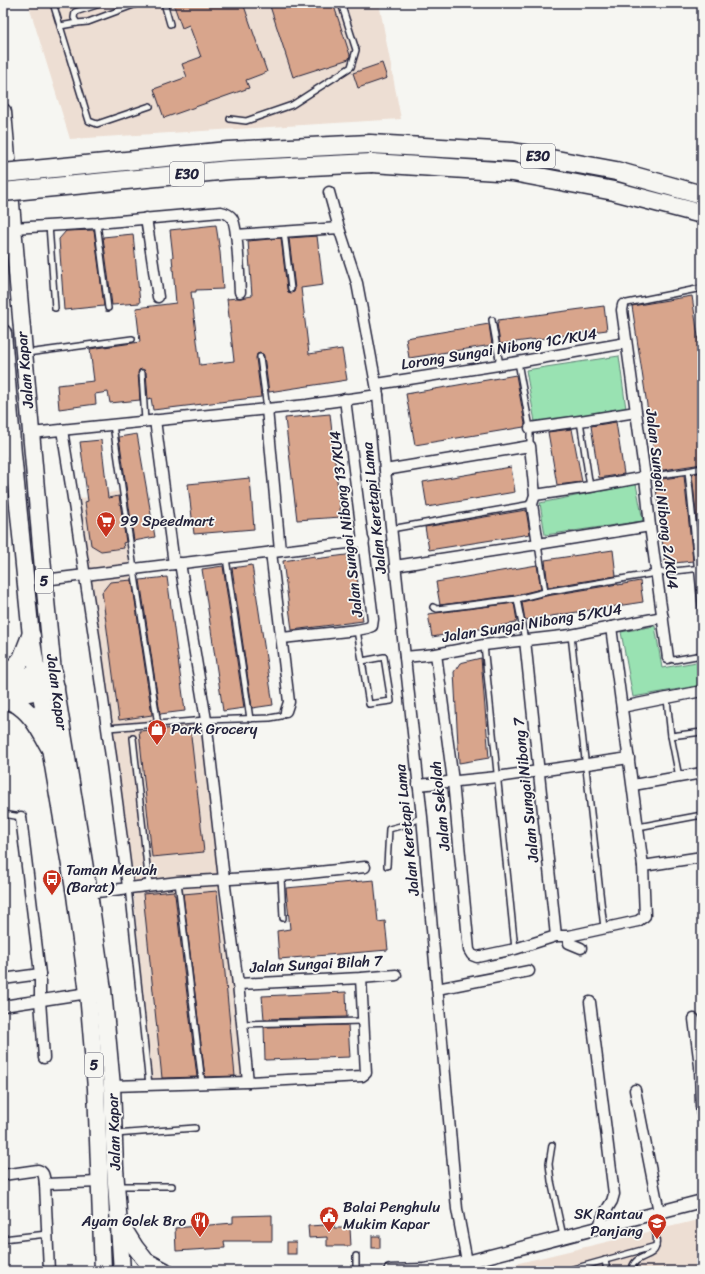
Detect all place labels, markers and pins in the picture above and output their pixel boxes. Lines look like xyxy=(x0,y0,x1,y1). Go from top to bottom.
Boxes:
place label: 99 Speedmart xyxy=(120,508,215,534)
supermarket icon: 99 Speedmart xyxy=(95,510,117,538)
place label: Park Grocery xyxy=(171,716,258,742)
shop icon: Park Grocery xyxy=(146,718,168,746)
place label: Taman Mewah (Barat) xyxy=(66,857,158,900)
bus stop icon: Taman Mewah (Barat) xyxy=(41,868,63,896)
place label: Balai Penghulu Mukim Kapar xyxy=(343,1194,440,1237)
place label: SK Rantau Panjang xyxy=(574,1201,643,1244)
public building icon: Balai Penghulu Mukim Kapar xyxy=(318,1205,340,1233)
place label: Ayam Golek Bro xyxy=(81,1208,186,1234)
restaurant icon: Ayam Golek Bro xyxy=(189,1210,211,1238)
school or university icon: SK Rantau Panjang xyxy=(646,1212,668,1240)

